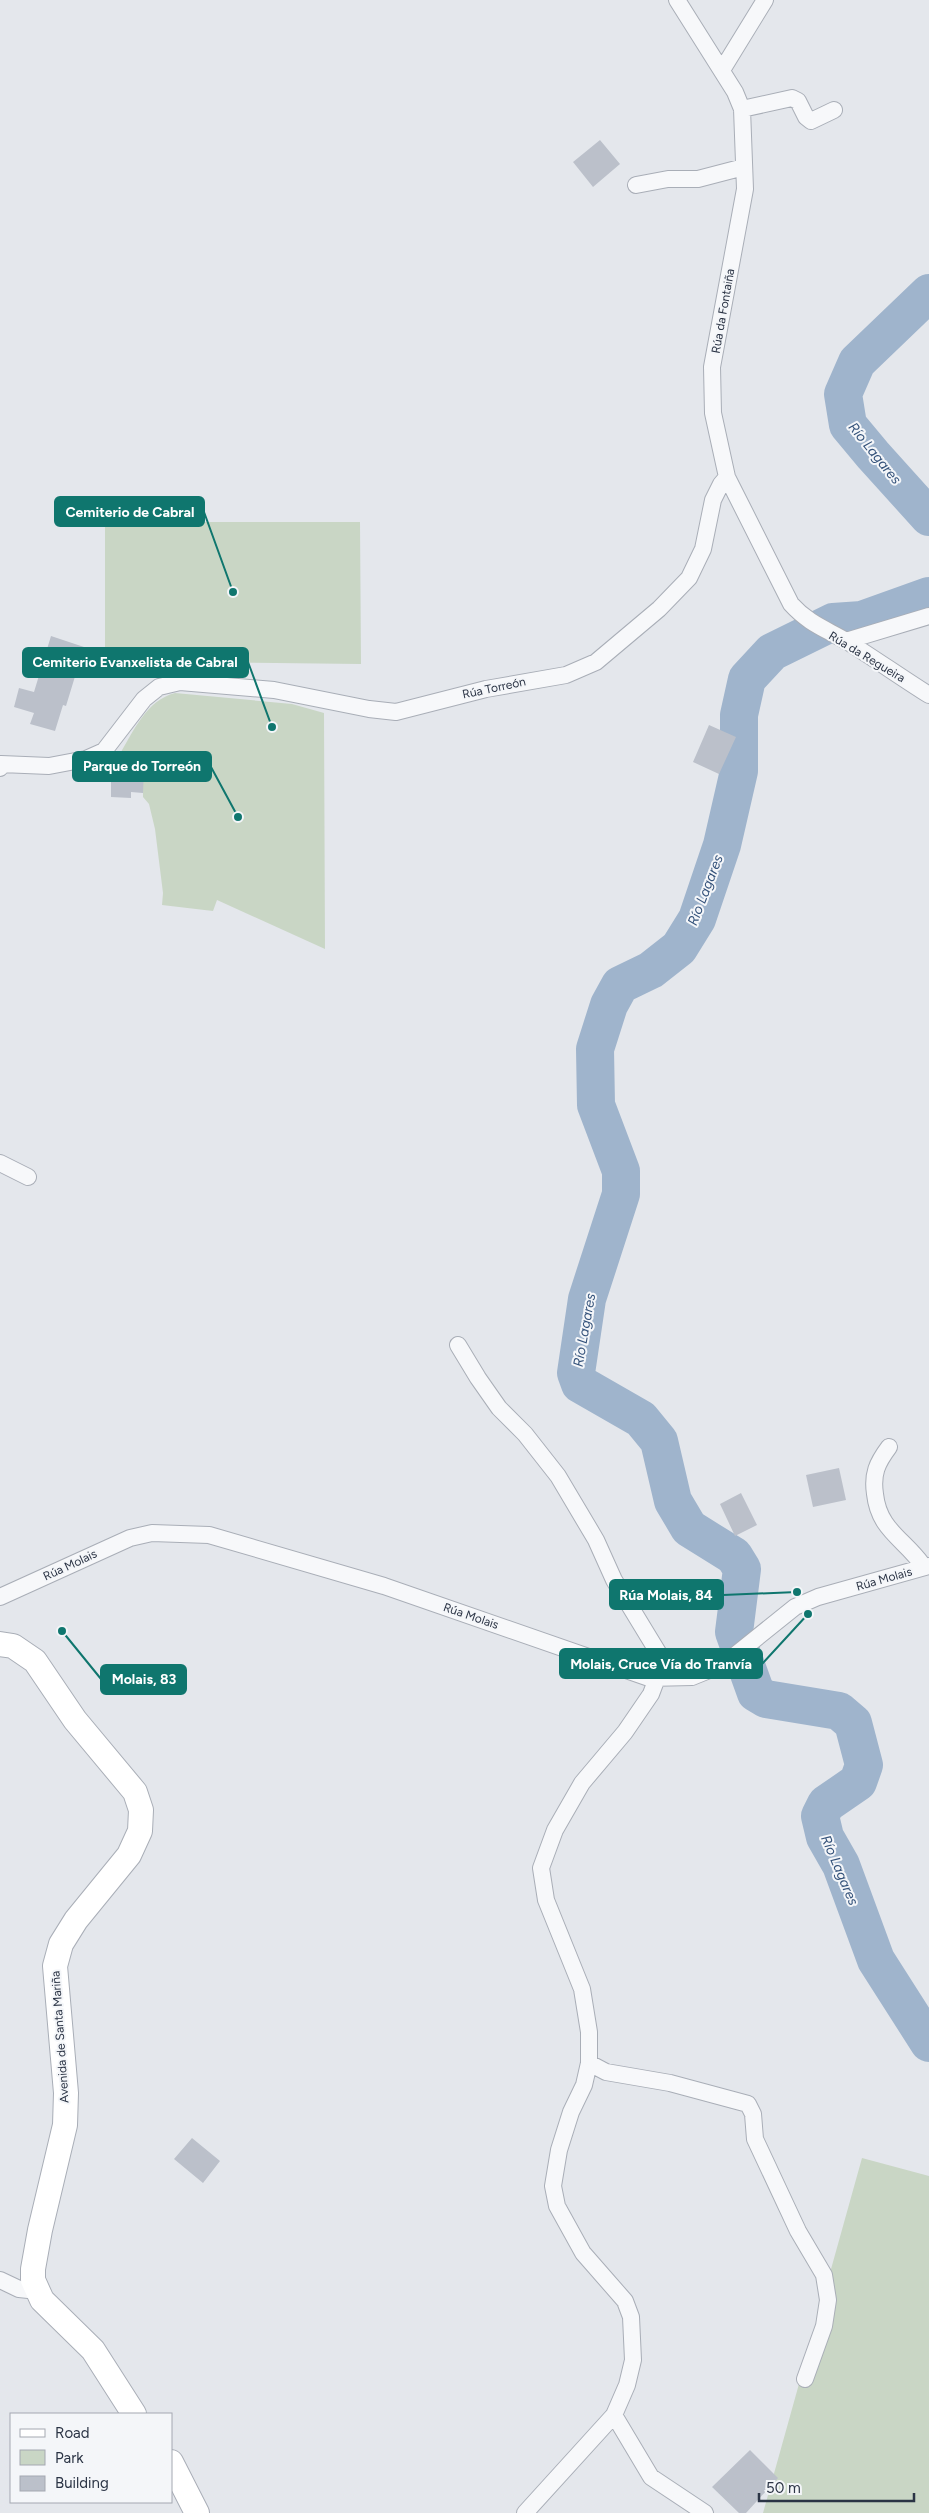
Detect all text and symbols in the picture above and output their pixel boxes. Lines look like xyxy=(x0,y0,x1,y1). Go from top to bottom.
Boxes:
street label: Rúa da Fontaiña xyxy=(709,268,737,354)
water label: Río Lagares xyxy=(845,419,905,488)
callout: Cemiterio de Cabral xyxy=(55,497,204,526)
text: Cemiterio de Cabral xyxy=(65,504,195,521)
street label: Rúa da Regueira xyxy=(826,629,908,685)
callout: Cemiterio Evanxelista de Cabral xyxy=(23,648,248,677)
text: Cemiterio Evanxelista de Cabral xyxy=(32,654,238,671)
street label: Rúa Torreón xyxy=(461,674,527,702)
callout: Parque do Torreón xyxy=(73,752,211,781)
text: Parque do Torreón xyxy=(83,758,201,775)
water label: Río Lagares xyxy=(684,852,727,928)
water label: Río Lagares xyxy=(570,1292,599,1368)
street label: Rúa Molais xyxy=(41,1546,99,1584)
street label: Rúa Molais xyxy=(854,1564,914,1594)
callout: Rúa Molais, 84 xyxy=(610,1580,723,1609)
text: Rúa Molais, 84 xyxy=(619,1587,713,1604)
street label: Rúa Molais xyxy=(442,1600,501,1632)
callout: Molais, Cruce Vía do Tranvía xyxy=(560,1649,762,1678)
text: Molais, Cruce Vía do Tranvía xyxy=(570,1656,752,1673)
callout: Molais, 83 xyxy=(101,1665,186,1694)
text: Molais, 83 xyxy=(112,1671,176,1688)
water label: Río Lagares xyxy=(817,1833,862,1908)
street label: Avenida de Santa Mariña xyxy=(48,1970,72,2104)
legend xyxy=(10,2413,172,2503)
text: Road xyxy=(55,2424,90,2442)
text: Park xyxy=(55,2449,84,2467)
scale bar xyxy=(759,2470,914,2502)
text: Building xyxy=(55,2474,109,2492)
text: 50 m xyxy=(766,2479,801,2497)

